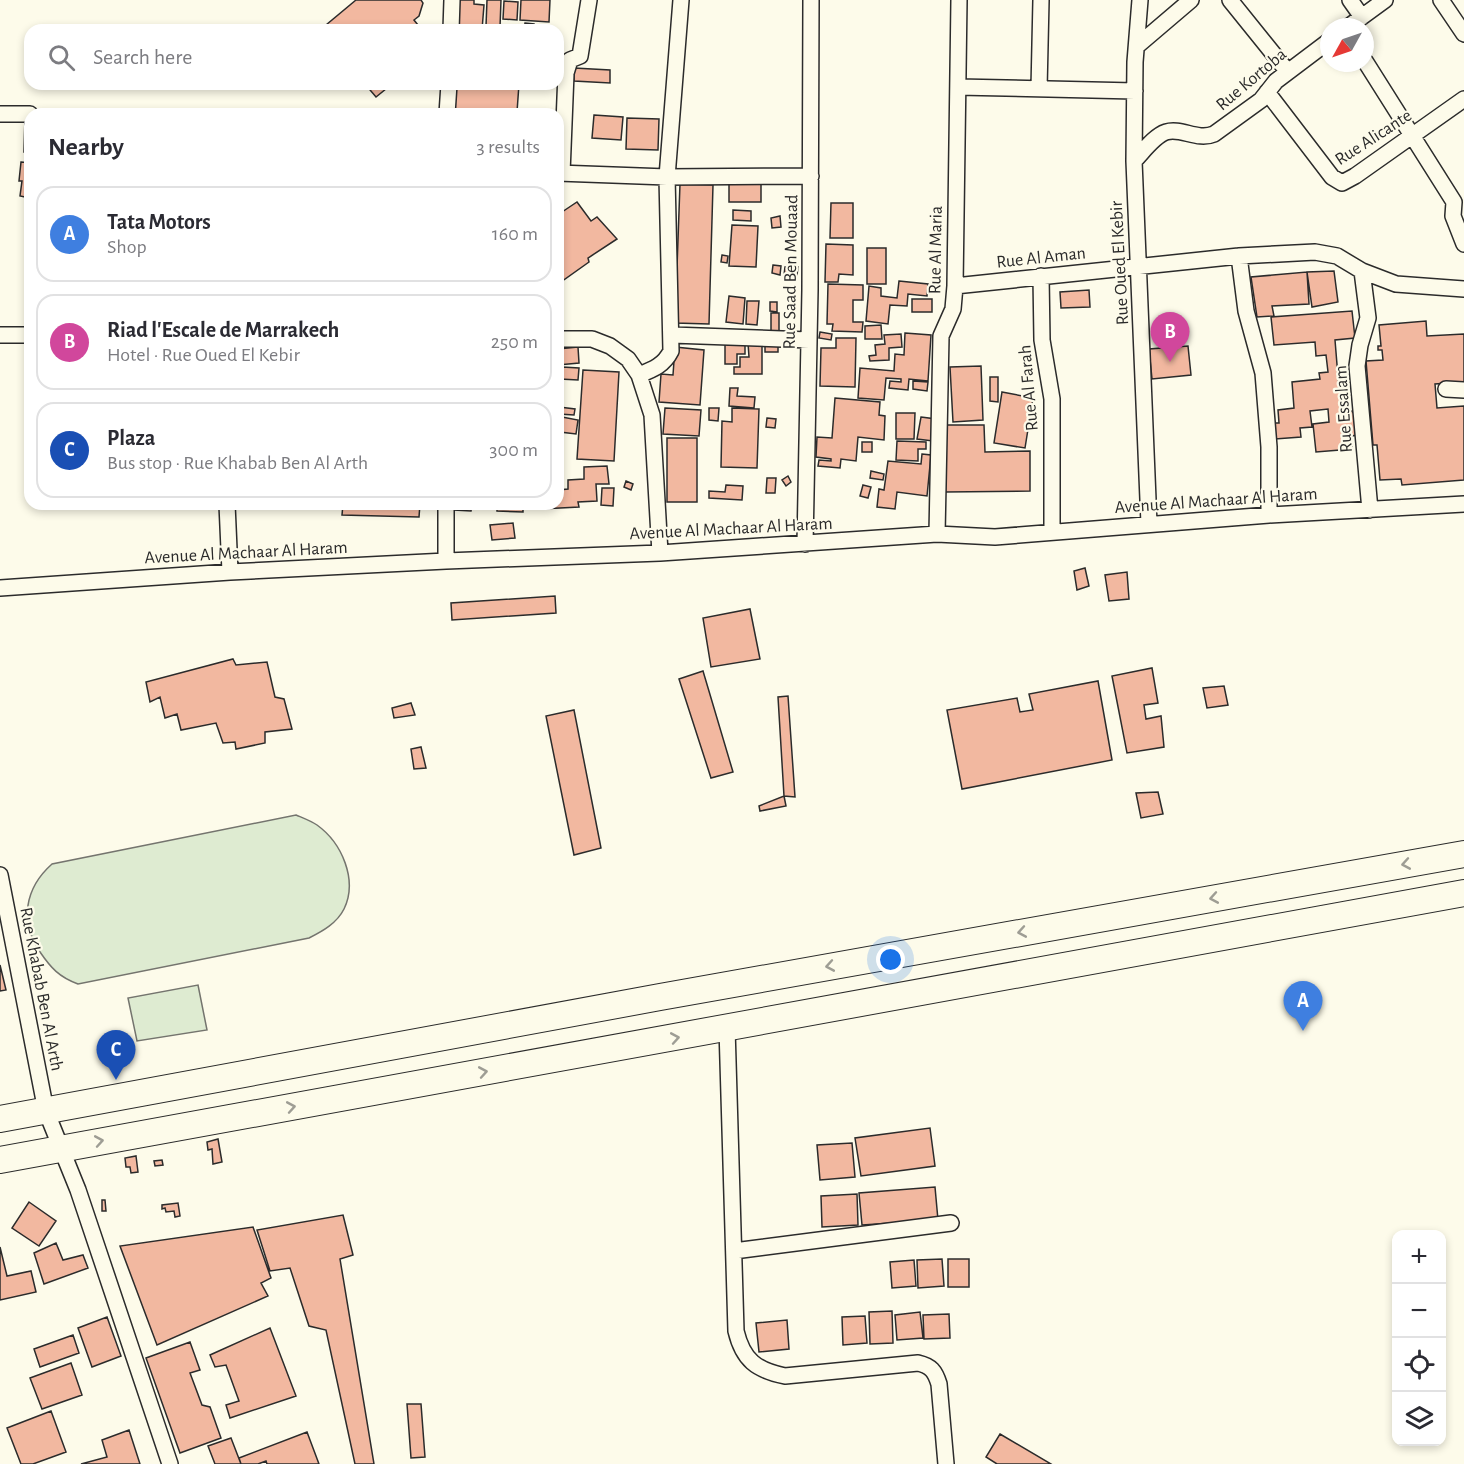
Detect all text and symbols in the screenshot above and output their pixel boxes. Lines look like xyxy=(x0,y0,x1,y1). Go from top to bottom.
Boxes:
north arrow xyxy=(1320,18,1374,72)
search box xyxy=(24,24,564,90)
icon: search xyxy=(45,41,78,74)
street label: Rue Kortoba xyxy=(1213,45,1290,114)
text: Search here xyxy=(93,46,192,68)
street label: Rue Alicante xyxy=(1332,107,1415,169)
text: Nearby xyxy=(48,134,124,160)
text: 3 results xyxy=(476,137,540,157)
street label: Rue Saad Ben Mouaad xyxy=(781,194,801,350)
street label: Rue Oued El Kebir xyxy=(1108,200,1132,326)
street label: Rue Al Maria xyxy=(926,206,946,294)
text: Tata Motors xyxy=(107,211,211,233)
text: A xyxy=(64,224,76,244)
text: 160 m xyxy=(492,224,538,244)
text: Shop xyxy=(107,237,147,257)
street label: Rue Al Aman xyxy=(995,244,1087,272)
pin: B xyxy=(1150,312,1190,362)
text: Riad l'Escale de Marrakech xyxy=(107,319,339,341)
text: B xyxy=(64,332,75,352)
text: 250 m xyxy=(491,332,538,352)
street label: Rue Al Farah xyxy=(1016,344,1042,432)
text: Hotel · Rue Oued El Kebir xyxy=(107,345,300,365)
street label: Rue Essalam xyxy=(1332,365,1356,453)
text: Plaza xyxy=(107,427,155,449)
text: C xyxy=(64,440,75,460)
text: 300 m xyxy=(489,440,538,460)
text: Bus stop · Rue Khabab Ben Al Arth xyxy=(107,453,368,473)
street label: Avenue Al Machaar Al Haram xyxy=(1114,485,1318,517)
street label: Avenue Al Machaar Al Haram xyxy=(629,515,833,543)
street label: Avenue Al Machaar Al Haram xyxy=(144,539,348,567)
one-way arrow xyxy=(1402,857,1412,870)
one-way arrow xyxy=(1210,891,1220,904)
street label: Rue Khabab Ben Al Arth xyxy=(16,906,66,1073)
one-way arrow xyxy=(1018,925,1028,938)
your location xyxy=(876,945,905,974)
one-way arrow xyxy=(826,960,835,972)
pin: A xyxy=(1284,982,1322,1031)
pin: C xyxy=(96,1030,136,1080)
one-way arrow xyxy=(670,1032,679,1044)
one-way arrow xyxy=(477,1066,487,1079)
one-way arrow xyxy=(285,1101,295,1114)
one-way arrow xyxy=(93,1135,103,1148)
map controls xyxy=(1392,1230,1446,1446)
button: + xyxy=(1392,1230,1446,1284)
button: − xyxy=(1392,1284,1446,1338)
button: locate xyxy=(1392,1338,1446,1392)
button: layers xyxy=(1392,1392,1446,1446)

